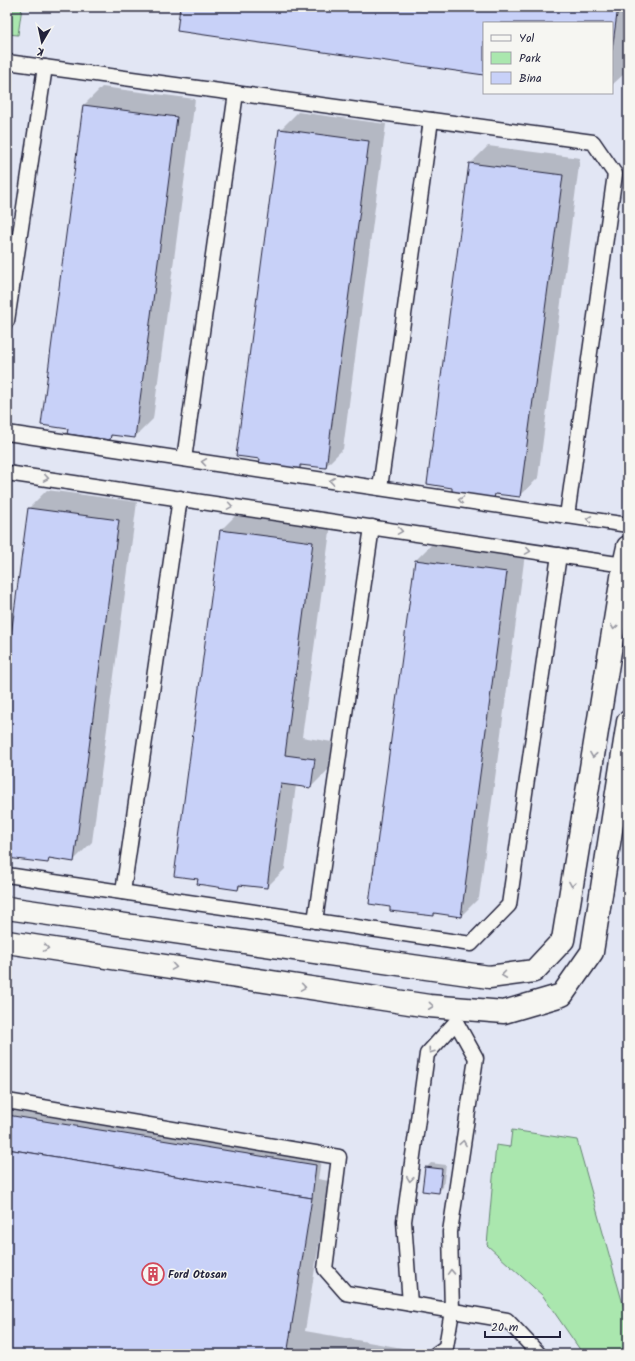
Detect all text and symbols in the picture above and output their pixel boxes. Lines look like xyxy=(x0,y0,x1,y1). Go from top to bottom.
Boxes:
north arrow xyxy=(22,22,62,62)
legend xyxy=(483,22,613,94)
text: Yol xyxy=(519,29,534,48)
text: K xyxy=(36,41,45,60)
text: Park xyxy=(519,49,541,68)
text: Bina xyxy=(519,69,542,88)
one-way arrow xyxy=(201,458,207,467)
one-way arrow xyxy=(42,473,49,482)
one-way arrow xyxy=(329,477,335,486)
one-way arrow xyxy=(458,496,464,505)
one-way arrow xyxy=(226,501,233,510)
one-way arrow xyxy=(586,515,592,524)
one-way arrow xyxy=(397,526,403,535)
one-way arrow xyxy=(525,546,531,555)
one-way arrow xyxy=(610,624,619,630)
one-way arrow xyxy=(589,752,598,759)
one-way arrow xyxy=(569,881,577,887)
one-way arrow xyxy=(42,943,49,952)
one-way arrow xyxy=(171,962,177,971)
one-way arrow xyxy=(501,970,507,979)
one-way arrow xyxy=(300,982,306,991)
one-way arrow xyxy=(428,1001,434,1010)
one-way arrow xyxy=(429,1047,436,1054)
one-way arrow xyxy=(458,1140,467,1146)
one-way arrow xyxy=(406,1176,415,1182)
building icon: Ford Otosan xyxy=(140,1261,166,1287)
place label: Ford Otosan xyxy=(168,1266,227,1284)
one-way arrow xyxy=(447,1269,455,1275)
scale bar xyxy=(485,1313,560,1339)
text: 20 m xyxy=(491,1318,519,1337)

